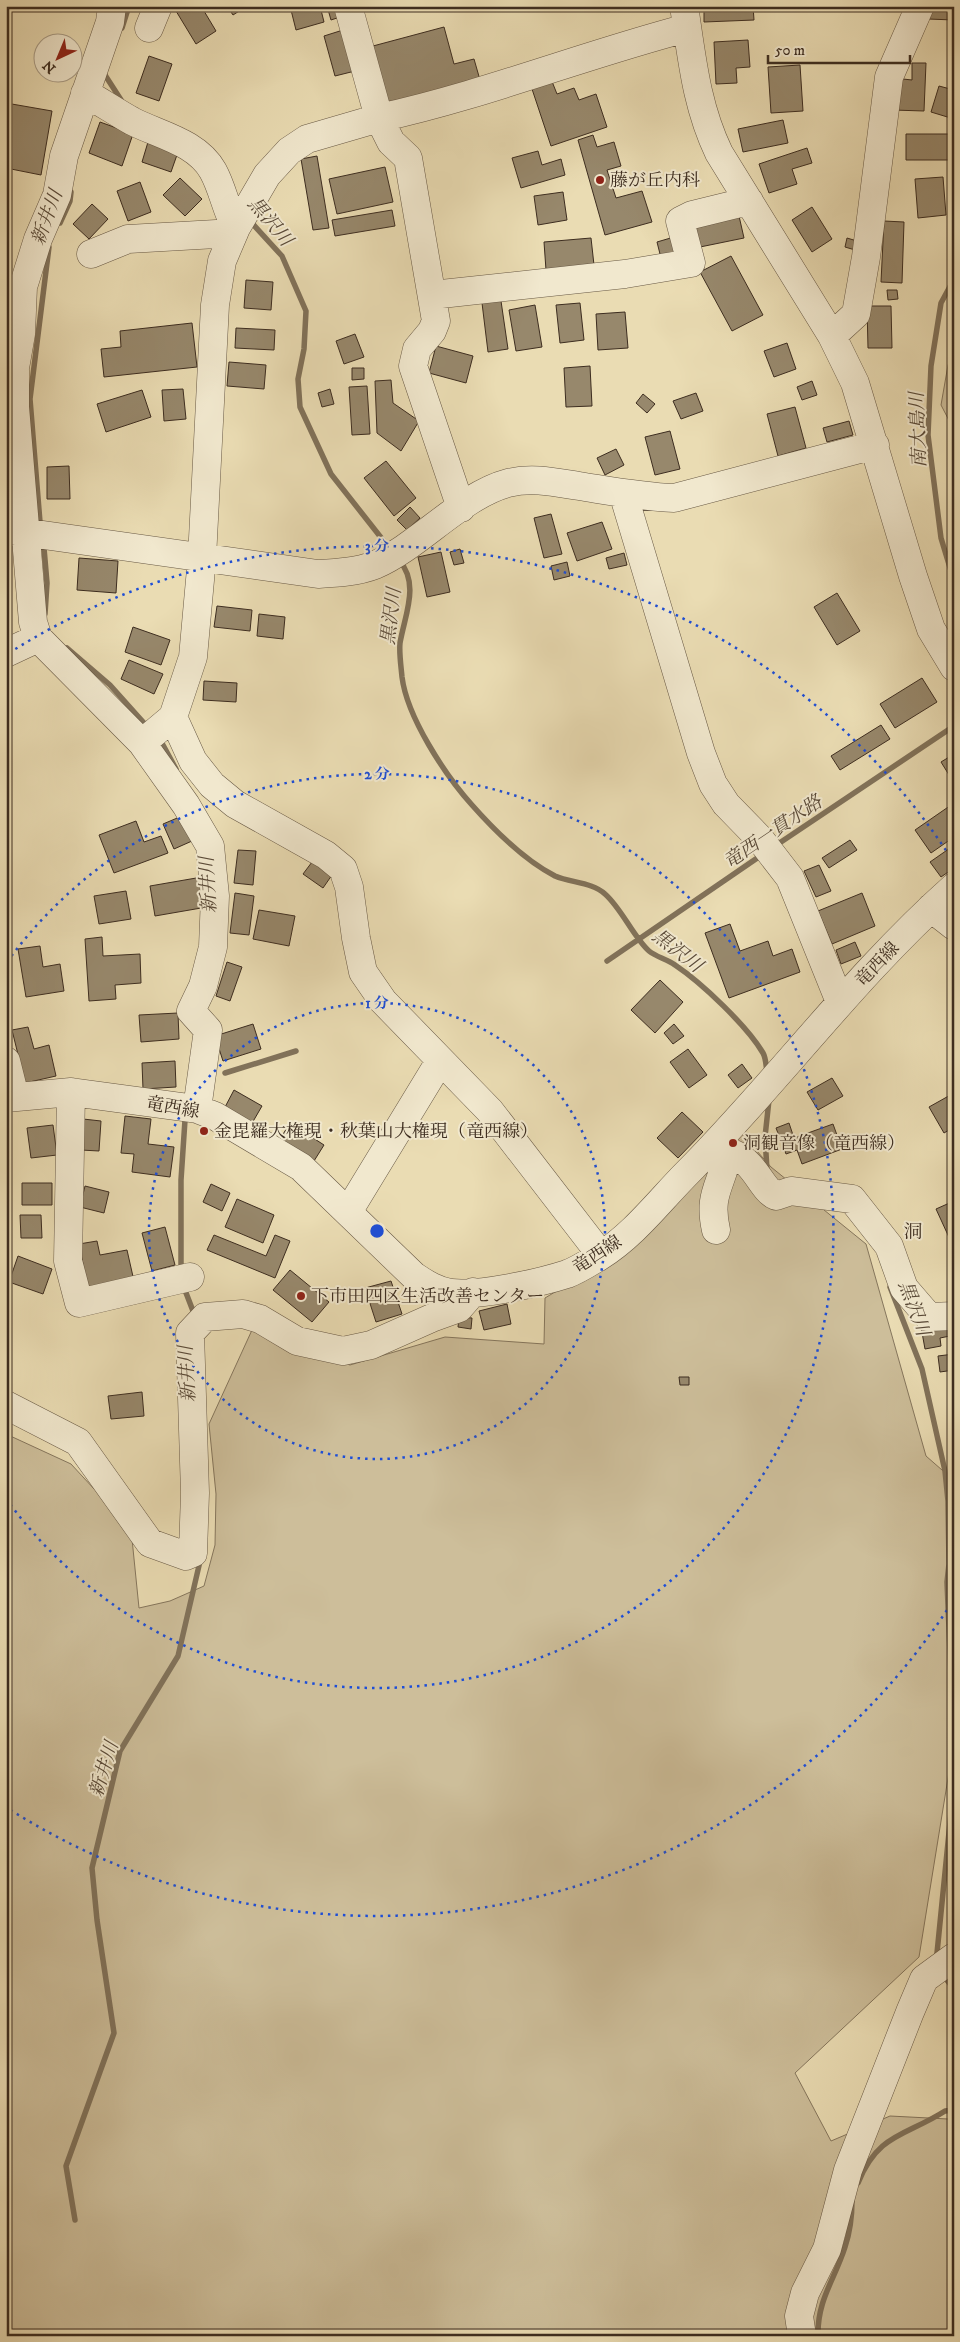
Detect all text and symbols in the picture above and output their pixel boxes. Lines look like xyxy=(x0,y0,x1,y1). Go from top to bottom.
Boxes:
north arrow xyxy=(32,32,82,82)
scale bar xyxy=(768,32,910,64)
text: 50 m xyxy=(775,41,805,60)
text: N xyxy=(39,56,60,77)
place label: 藤が丘内科 xyxy=(610,170,700,192)
marker: 藤が丘内科 xyxy=(594,174,606,186)
water label: 新井川 xyxy=(27,185,69,248)
water label: 黒沢川 xyxy=(243,193,298,253)
water label: 南大島川 xyxy=(906,390,931,468)
text: 3 分 xyxy=(365,537,389,556)
water label: 黒沢川 xyxy=(377,585,407,646)
text: 2 分 xyxy=(364,765,390,784)
water label: 竜西一貫水路 xyxy=(719,790,828,874)
water label: 新井川 xyxy=(195,854,221,914)
water label: 黒沢川 xyxy=(648,925,708,979)
street label: 竜西線 xyxy=(851,938,904,992)
text: 1 分 xyxy=(365,994,389,1013)
street label: 竜西線 xyxy=(144,1092,201,1124)
place label: 金毘羅大権現・秋葉山大権現（竜西線） xyxy=(214,1121,538,1143)
marker: 金毘羅大権現・秋葉山大権現（竜西線） xyxy=(198,1125,210,1137)
place label: 洞観音像（竜西線） xyxy=(743,1133,905,1155)
marker: 洞観音像（竜西線） xyxy=(727,1137,739,1149)
district label: 洞 xyxy=(903,1221,923,1244)
centre of rings xyxy=(368,1222,386,1240)
street label: 竜西線 xyxy=(569,1231,626,1279)
water label: 黒沢川 xyxy=(893,1278,935,1341)
place label: 下市田四区生活改善センター xyxy=(311,1286,544,1308)
marker: 下市田四区生活改善センター xyxy=(295,1290,307,1302)
water label: 新井川 xyxy=(174,1343,200,1403)
water label: 新井川 xyxy=(85,1737,124,1800)

